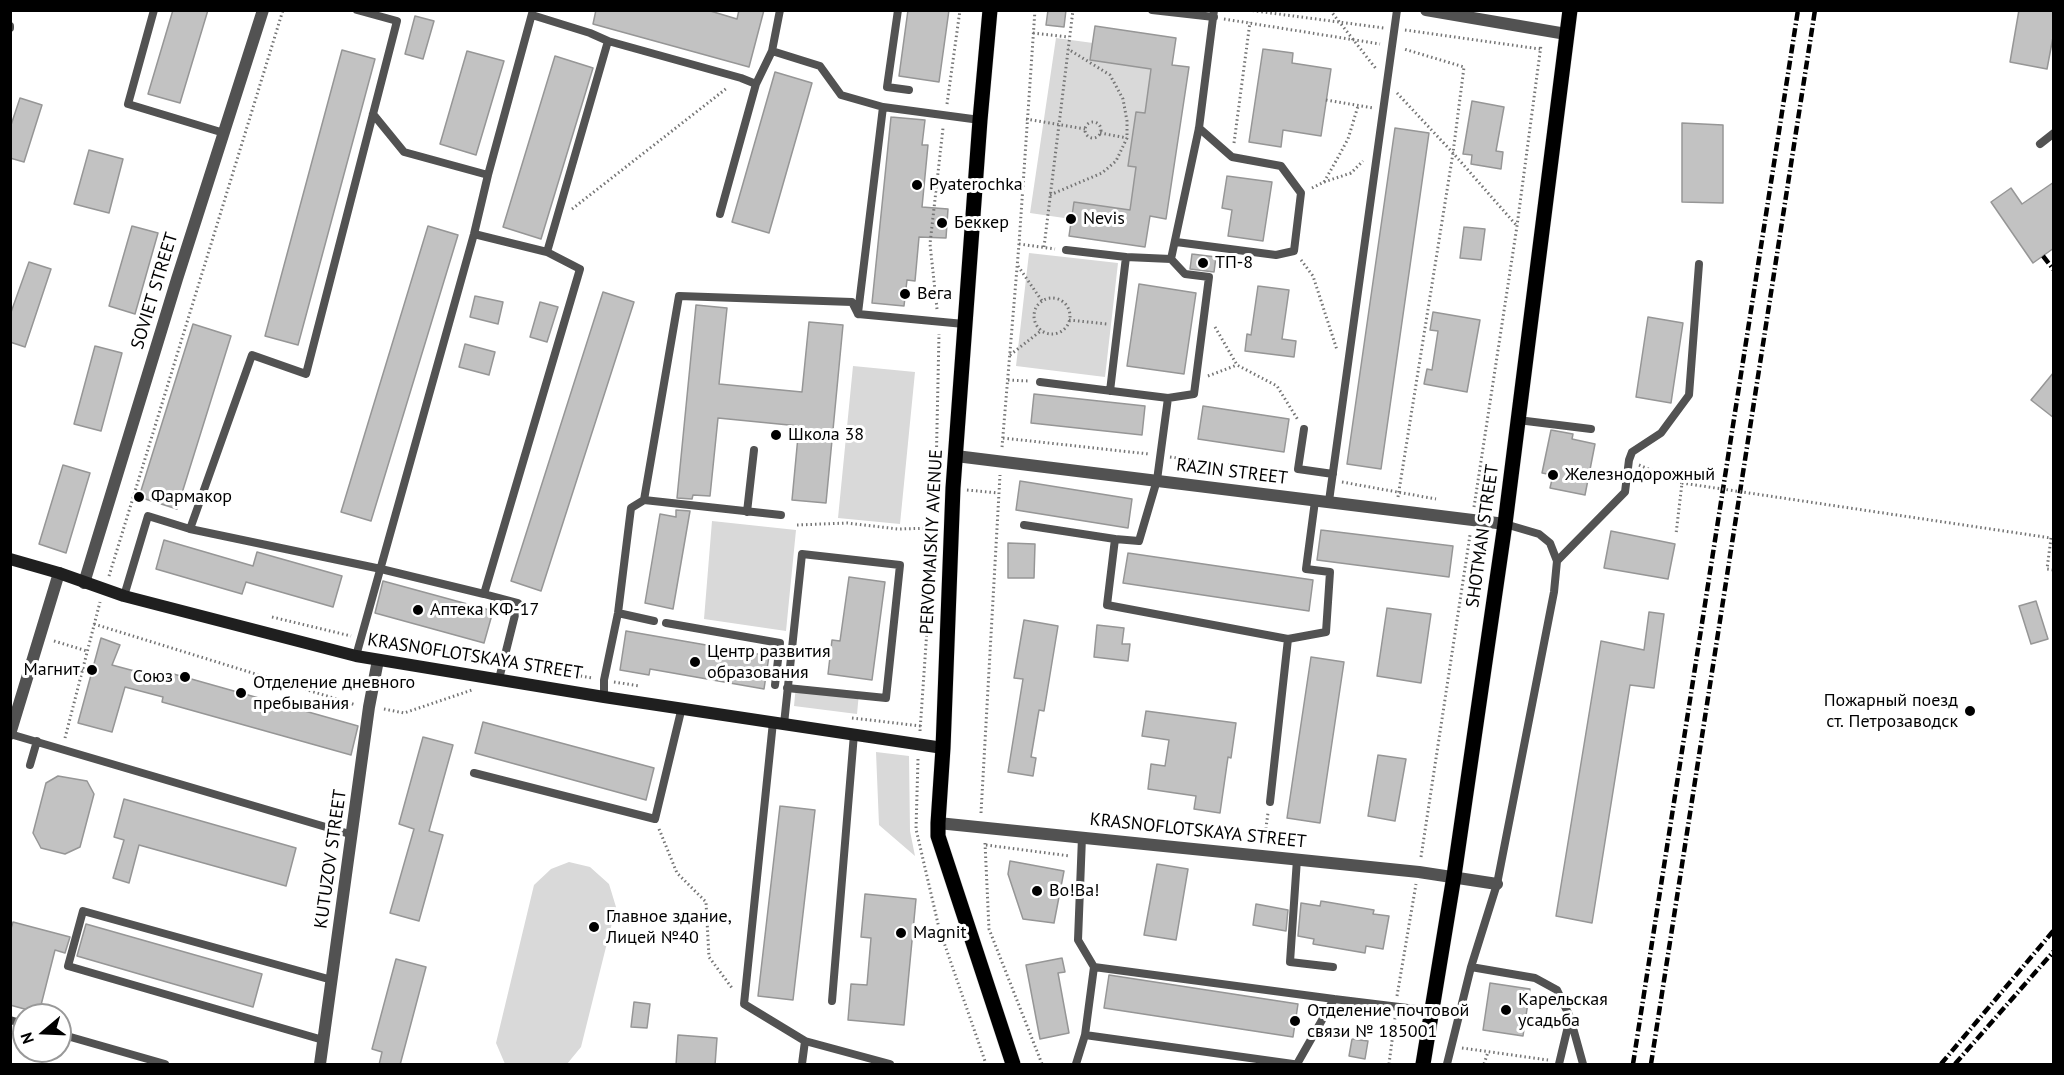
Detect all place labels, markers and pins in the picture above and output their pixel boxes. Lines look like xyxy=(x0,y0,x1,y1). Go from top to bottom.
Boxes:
place label: Pyaterochka xyxy=(929,174,1023,196)
marker: Pyaterochka xyxy=(910,178,924,192)
place label: Nevis xyxy=(1083,208,1125,230)
place label: Беккер xyxy=(954,212,1009,234)
marker: Nevis xyxy=(1064,212,1078,226)
marker: Беккер xyxy=(935,216,949,230)
place label: ТП-8 xyxy=(1215,252,1253,274)
marker: ТП-8 xyxy=(1196,256,1210,270)
place label: Вега xyxy=(917,283,952,305)
marker: Вега xyxy=(898,287,912,301)
place label: Школа 38 xyxy=(788,424,864,446)
marker: Школа 38 xyxy=(769,428,783,442)
place label: Железнодорожный xyxy=(1565,464,1715,486)
marker: Железнодорожный xyxy=(1546,468,1560,482)
place label: Фармакор xyxy=(151,486,232,508)
marker: Фармакор xyxy=(132,490,146,504)
place label: Аптека КФ-17 xyxy=(430,599,539,621)
marker: Аптека КФ-17 xyxy=(411,603,425,617)
place label: Центр развития образования xyxy=(707,641,830,684)
marker: Центр развития образования xyxy=(688,655,702,669)
place label: Магнит xyxy=(23,659,80,681)
marker: Магнит xyxy=(85,663,99,677)
place label: Союз xyxy=(133,666,173,688)
marker: Союз xyxy=(178,670,192,684)
place label: Отделение дневного пребывания xyxy=(253,672,415,714)
marker: Отделение дневного пребывания xyxy=(234,686,248,700)
place label: Пожарный поезд ст. Петрозаводск xyxy=(1824,690,1958,732)
marker: Пожарный поезд ст. Петрозаводск xyxy=(1963,704,1977,718)
place label: Во!Ва! xyxy=(1049,880,1100,902)
marker: Во!Ва! xyxy=(1030,884,1044,898)
place label: Главное здание, Лицей №40 xyxy=(606,906,732,948)
marker: Главное здание, Лицей №40 xyxy=(587,920,601,934)
place label: Magnit xyxy=(913,922,967,944)
marker: Magnit xyxy=(894,926,908,940)
place label: Карельская усадьба xyxy=(1518,989,1608,1032)
place label: Отделение почтовой связи № 185001 xyxy=(1307,1000,1469,1042)
marker: Карельская усадьба xyxy=(1499,1003,1513,1017)
marker: Отделение почтовой связи № 185001 xyxy=(1288,1014,1302,1028)

